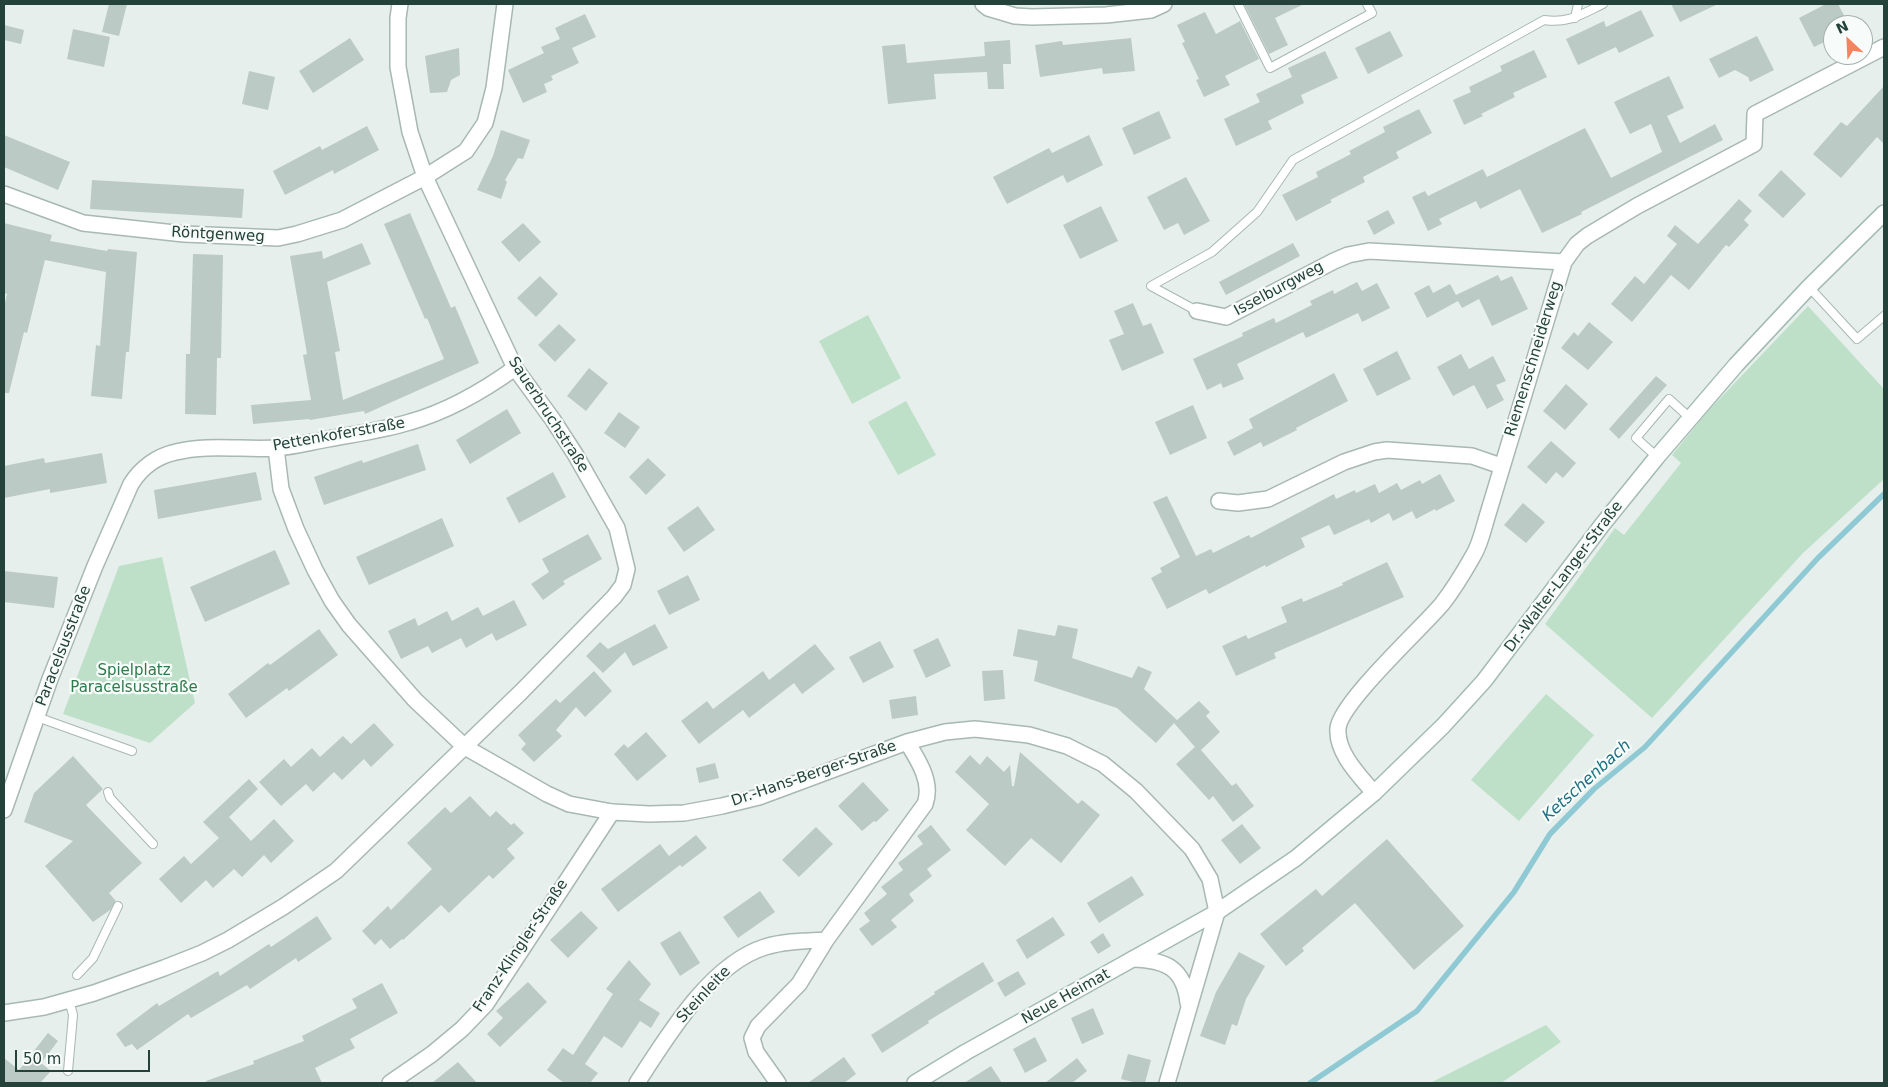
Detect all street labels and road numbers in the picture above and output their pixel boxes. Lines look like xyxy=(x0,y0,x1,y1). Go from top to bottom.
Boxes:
street label: Röntgenweg xyxy=(171,224,265,246)
street label: Isselburgweg xyxy=(1231,258,1327,320)
street label: Riemenschneiderweg xyxy=(1502,279,1566,439)
street label: Sauerbruchstraße xyxy=(504,354,592,476)
street label: Pettenkoferstraße xyxy=(271,415,407,455)
street label: Dr.-Walter-Langer-Straße xyxy=(1501,498,1627,656)
street label: Paracelsusstraße xyxy=(33,583,95,709)
street label: Dr.-Hans-Berger-Straße xyxy=(729,737,899,811)
street label: Franz-Klingler-Straße xyxy=(470,876,572,1016)
street label: Steinleite xyxy=(673,963,735,1027)
street label: Neue Heimat xyxy=(1019,965,1113,1029)

